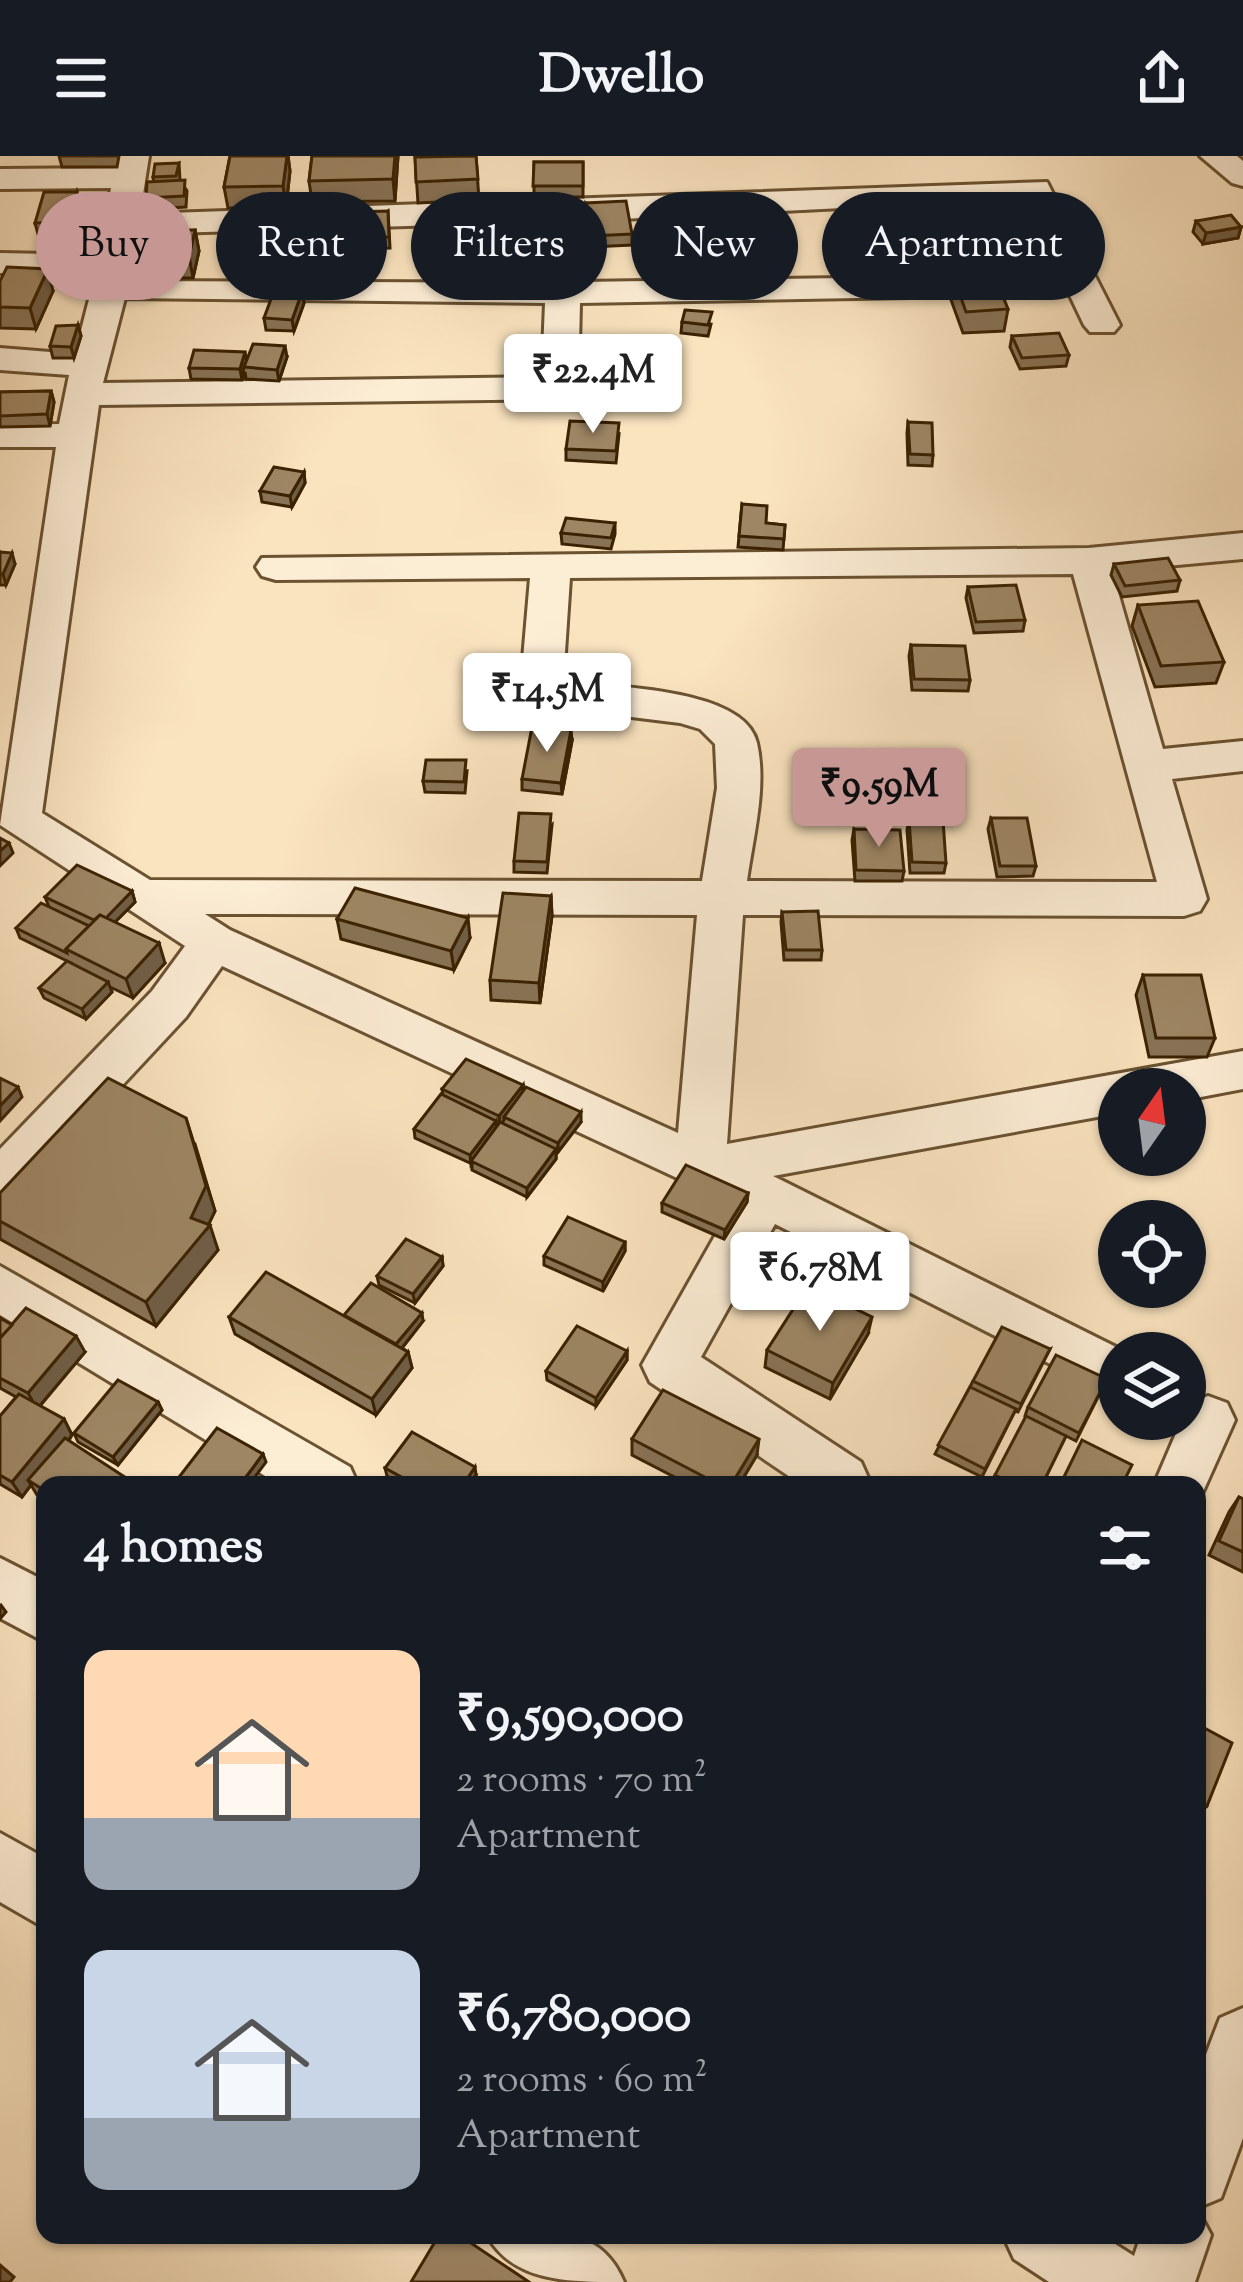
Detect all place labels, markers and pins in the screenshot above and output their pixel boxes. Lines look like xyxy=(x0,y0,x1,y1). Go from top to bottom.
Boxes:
pin: ₹22.4M xyxy=(495,334,691,436)
pin: ₹14.5M xyxy=(449,653,645,755)
pin: ₹9.59M xyxy=(781,748,977,850)
pin: ₹6.78M xyxy=(722,1232,918,1334)

